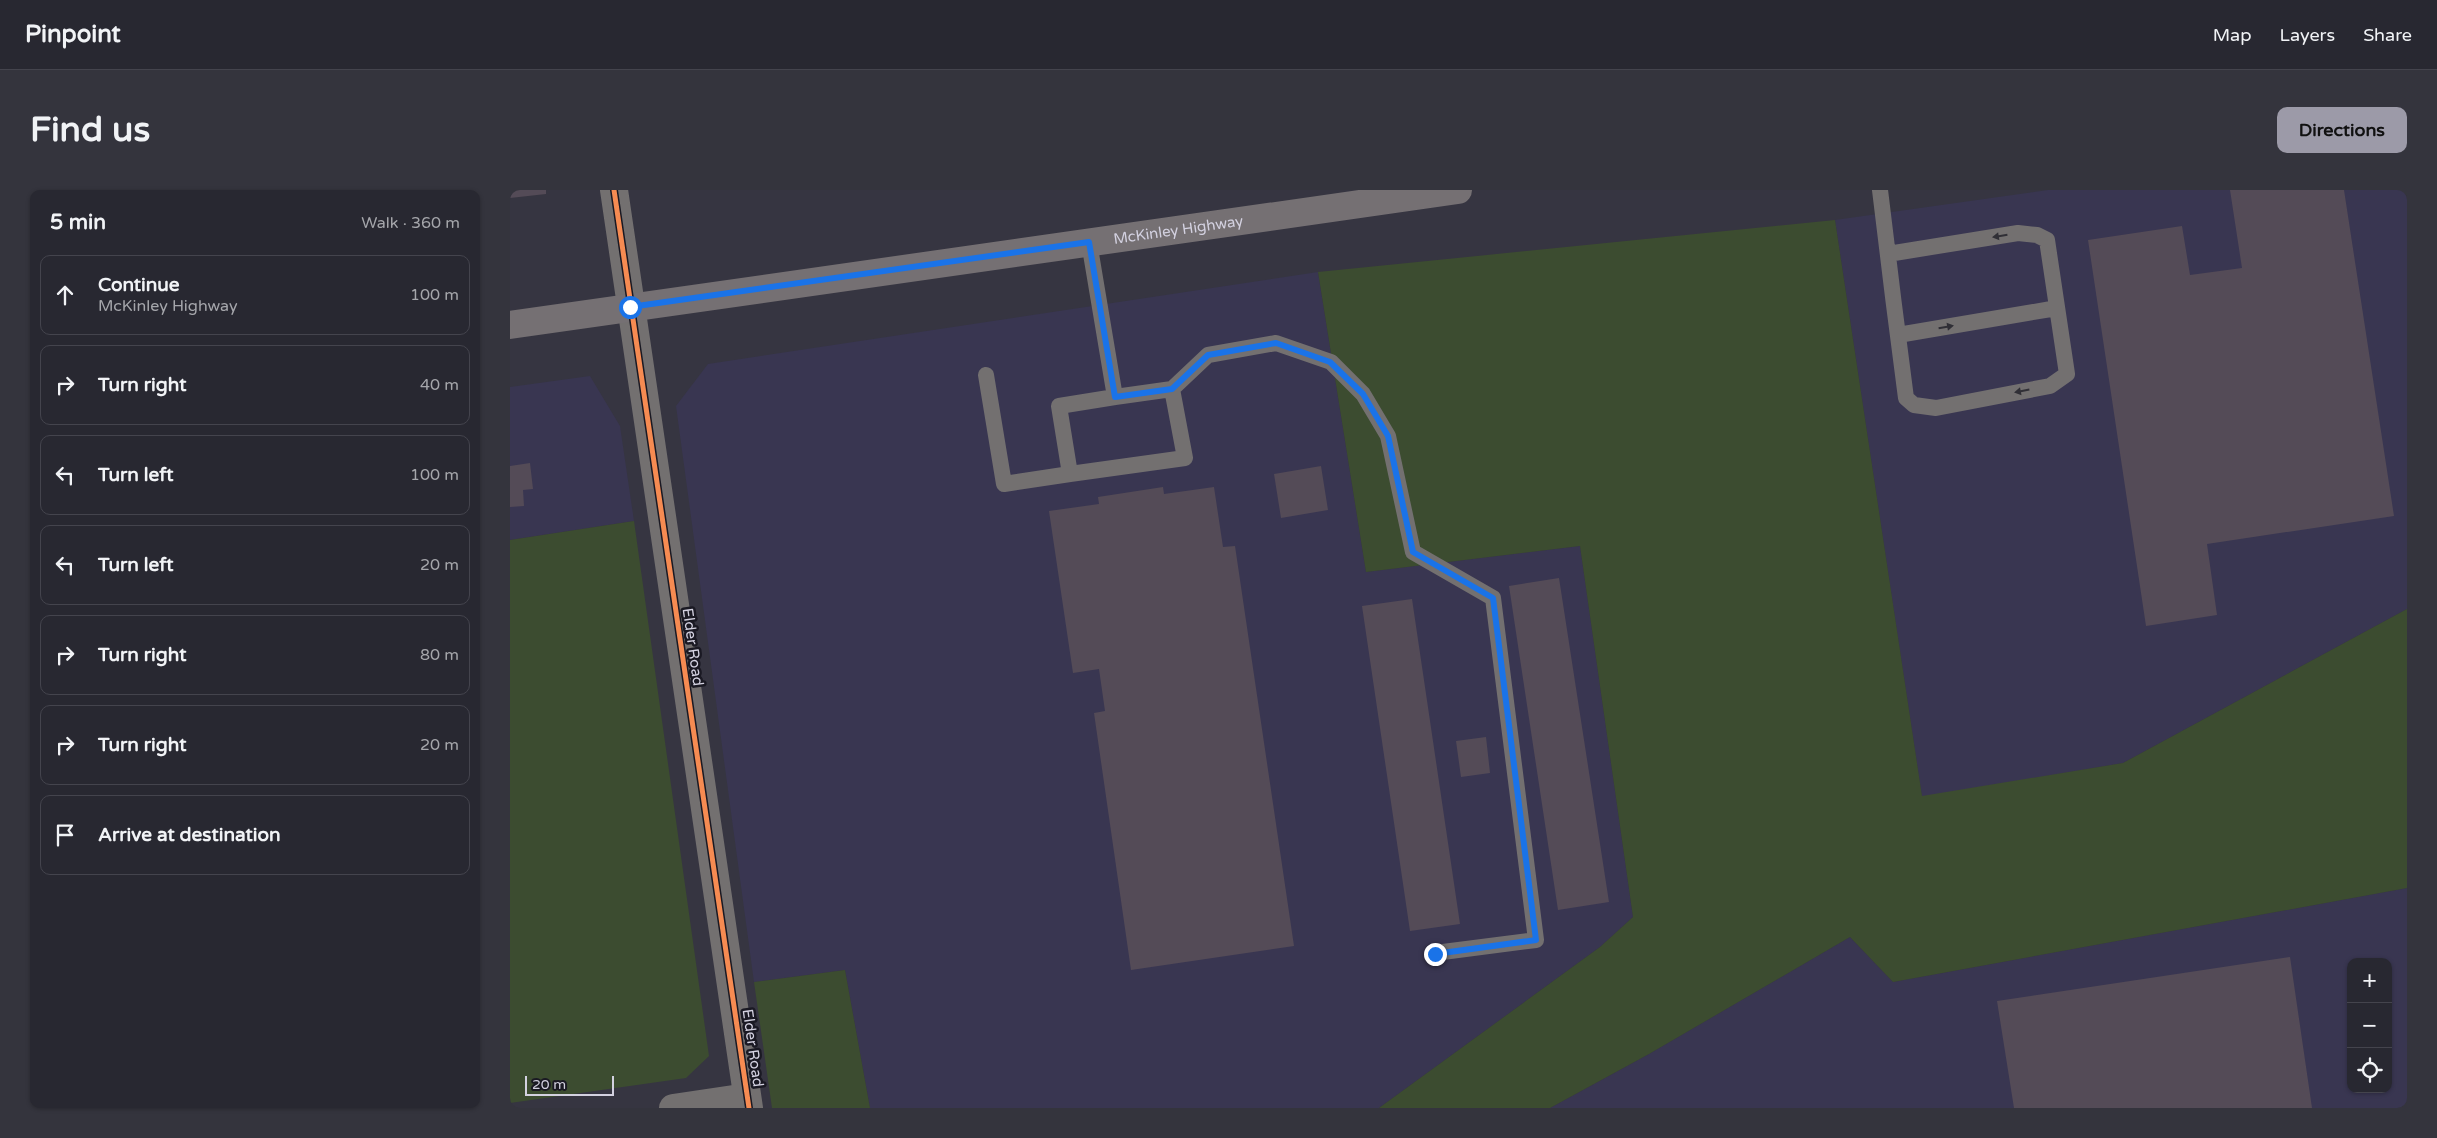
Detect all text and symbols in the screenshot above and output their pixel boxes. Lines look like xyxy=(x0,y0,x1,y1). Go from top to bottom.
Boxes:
text: Pinpoint xyxy=(25,20,121,49)
text: Map xyxy=(2213,24,2252,46)
text: Layers xyxy=(2280,24,2335,46)
text: Share xyxy=(2363,24,2412,46)
button: Directions xyxy=(2277,107,2407,153)
text: Find us xyxy=(30,109,150,151)
text: 5 min xyxy=(50,210,106,235)
street label: McKinley Highway xyxy=(1112,212,1244,248)
text: Walk · 360 m xyxy=(361,213,460,233)
one-way arrow xyxy=(1991,232,2007,240)
text: Continue xyxy=(98,274,180,296)
icon: ahead xyxy=(51,281,79,309)
text: 100 m xyxy=(410,285,459,305)
text: McKinley Highway xyxy=(98,296,238,316)
route start xyxy=(619,296,642,319)
one-way arrow xyxy=(1938,322,1954,330)
icon: right xyxy=(51,371,79,399)
text: Turn right xyxy=(98,374,186,396)
text: 40 m xyxy=(420,375,459,395)
one-way arrow xyxy=(2014,387,2030,395)
icon: left xyxy=(51,461,79,489)
text: Turn left xyxy=(98,464,174,486)
text: 100 m xyxy=(410,465,459,485)
icon: left xyxy=(51,551,79,579)
text: Turn left xyxy=(98,554,174,576)
text: 20 m xyxy=(420,555,459,575)
street label: Elder Road xyxy=(679,607,707,687)
icon: right xyxy=(51,641,79,669)
text: Turn right xyxy=(98,644,186,666)
text: 80 m xyxy=(420,645,459,665)
icon: right xyxy=(51,731,79,759)
text: Turn right xyxy=(98,734,186,756)
text: 20 m xyxy=(420,735,459,755)
icon: arrive xyxy=(51,821,79,849)
text: Arrive at destination xyxy=(98,824,281,846)
route end xyxy=(1424,943,1447,966)
map controls xyxy=(2347,958,2392,1093)
button: + xyxy=(2347,958,2392,1003)
button: − xyxy=(2347,1003,2392,1048)
street label: Elder Road xyxy=(739,1008,767,1088)
button: locate xyxy=(2347,1048,2392,1093)
scale bar xyxy=(525,1073,614,1096)
text: 20 m xyxy=(532,1076,566,1093)

